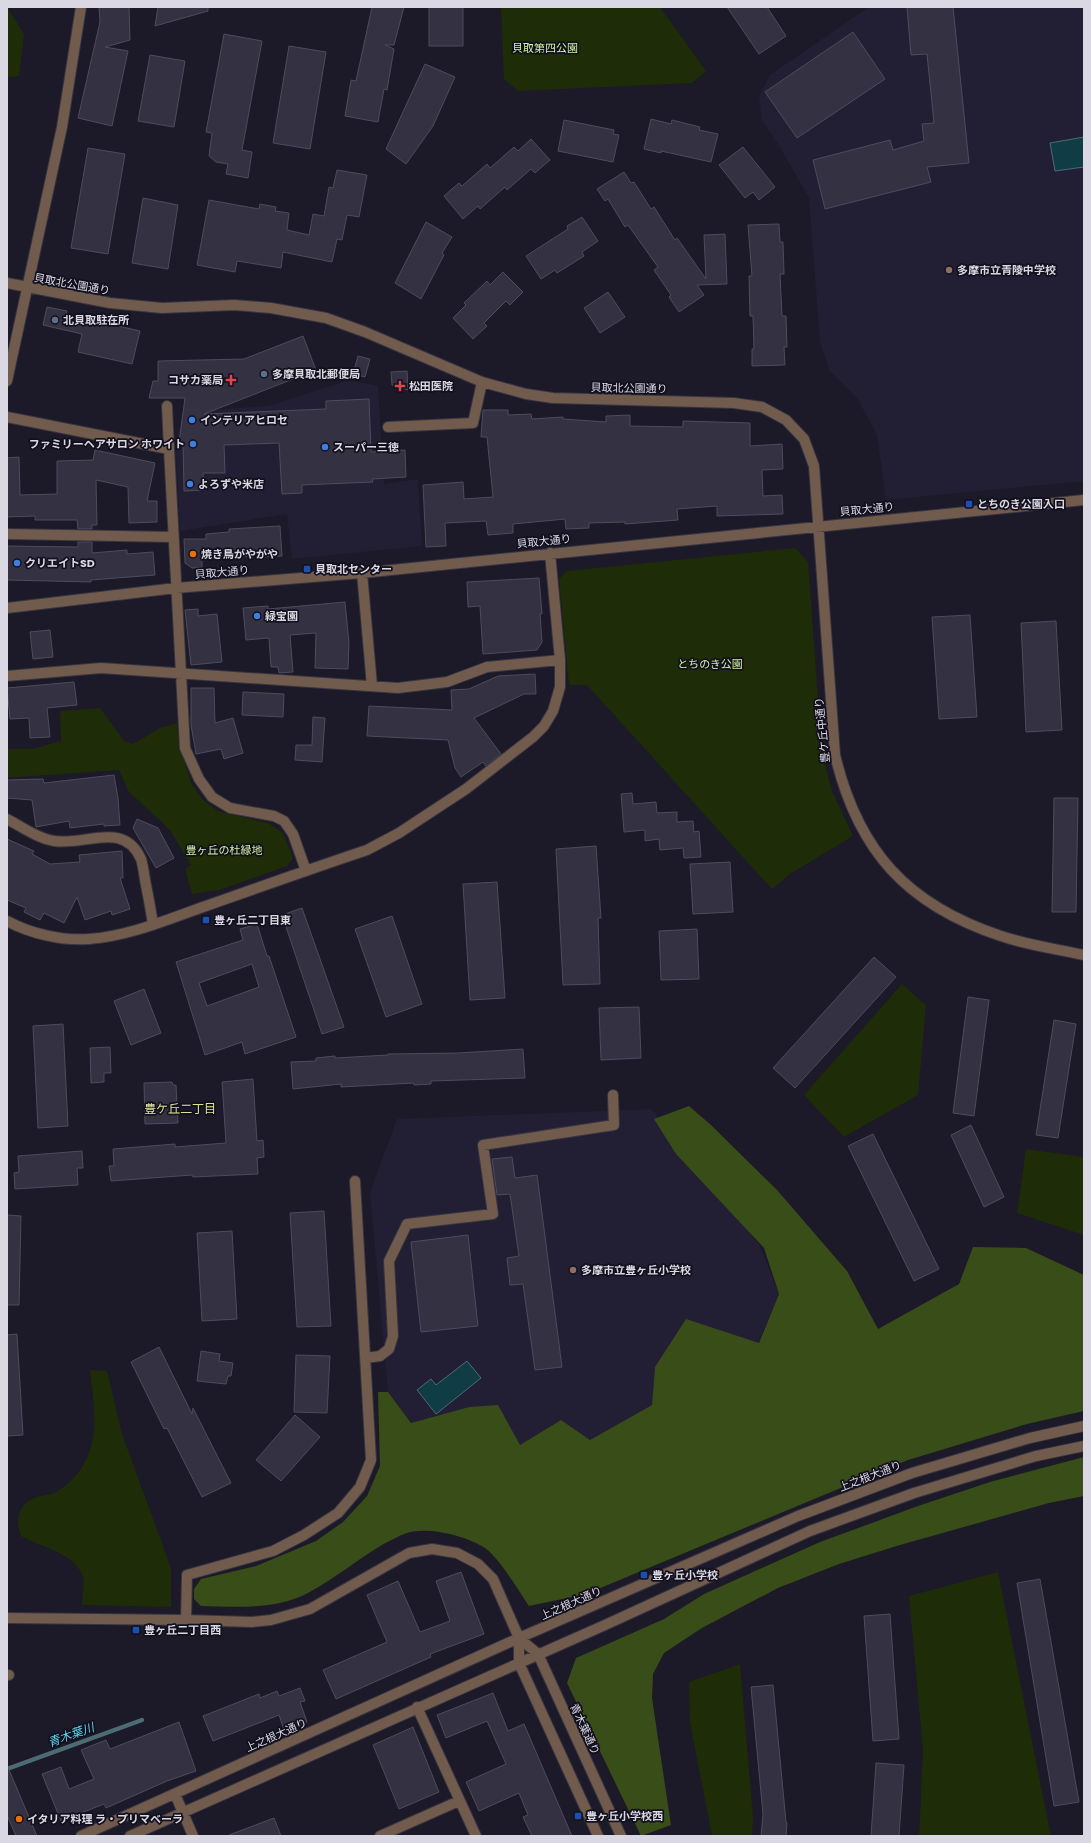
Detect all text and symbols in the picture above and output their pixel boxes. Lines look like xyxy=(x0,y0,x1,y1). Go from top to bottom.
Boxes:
park label: 貝取第四公園 xyxy=(512,40,578,56)
place label: 多摩市立青陵中学校 xyxy=(957,262,1056,278)
marker: 多摩市立青陵中学校 xyxy=(944,265,954,275)
street label: 貝取北公園通り xyxy=(33,269,111,299)
place label: 北貝取駐在所 xyxy=(63,312,129,328)
marker: 北貝取駐在所 xyxy=(50,315,60,325)
place label: 多摩貝取北郵便局 xyxy=(272,366,360,382)
marker: 多摩貝取北郵便局 xyxy=(259,369,269,379)
place label: コサカ薬局 xyxy=(168,372,223,388)
marker: コサカ薬局 xyxy=(226,375,236,385)
place label: 松田医院 xyxy=(409,378,453,394)
street label: 貝取北公園通り xyxy=(590,379,668,397)
marker: 松田医院 xyxy=(394,380,406,392)
place label: インテリアヒロセ xyxy=(200,412,288,428)
marker: インテリアヒロセ xyxy=(187,415,197,425)
place label: ファミリーヘアサロン ホワイト xyxy=(29,436,185,452)
marker: ファミリーヘアサロン ホワイト xyxy=(188,439,198,449)
place label: スーパー三徳 xyxy=(333,439,399,455)
marker: スーパー三徳 xyxy=(320,442,330,452)
place label: よろずや米店 xyxy=(198,476,264,492)
marker: よろずや米店 xyxy=(185,479,195,489)
place label: とちのき公園入口 xyxy=(977,496,1065,512)
street label: 貝取大通り xyxy=(839,498,895,520)
marker: とちのき公園入口 xyxy=(964,499,974,509)
street label: 貝取大通り xyxy=(516,530,572,552)
place label: 焼き鳥がやがや xyxy=(201,546,278,562)
marker: 焼き鳥がやがや xyxy=(188,549,198,559)
place label: クリエイトSD xyxy=(25,555,95,571)
marker: クリエイトSD xyxy=(12,558,22,568)
place label: 貝取北センター xyxy=(315,561,392,577)
street label: 貝取大通り xyxy=(194,562,250,582)
marker: 貝取北センター xyxy=(302,564,312,574)
place label: 緑宝園 xyxy=(265,608,298,624)
marker: 緑宝園 xyxy=(252,611,262,621)
park label: とちのき公園 xyxy=(677,656,743,672)
street label: 豊ケ丘中通り xyxy=(811,696,833,764)
park label: 豊ヶ丘の杜緑地 xyxy=(186,842,263,858)
place label: 豊ヶ丘二丁目東 xyxy=(214,912,291,928)
marker: 豊ヶ丘二丁目東 xyxy=(201,915,211,925)
district label: 豊ケ丘二丁目 xyxy=(144,1100,216,1117)
place label: 多摩市立豊ヶ丘小学校 xyxy=(581,1262,691,1278)
marker: 多摩市立豊ヶ丘小学校 xyxy=(568,1265,578,1275)
street label: 上之根大通り xyxy=(836,1457,904,1495)
place label: 豊ヶ丘小学校 xyxy=(652,1567,718,1583)
marker: 豊ヶ丘小学校 xyxy=(639,1570,649,1580)
street label: 上之根大通り xyxy=(538,1582,604,1624)
place label: 豊ヶ丘二丁目西 xyxy=(144,1622,221,1638)
marker: 豊ヶ丘二丁目西 xyxy=(131,1625,141,1635)
street label: 青木葉通り xyxy=(566,1701,604,1757)
street label: 上之根大通り xyxy=(243,1714,309,1756)
water label: 青木葉川 xyxy=(45,1718,98,1751)
place label: 豊ヶ丘小学校西 xyxy=(586,1808,663,1824)
place label: イタリア料理 ラ・プリマベーラ xyxy=(27,1811,183,1827)
marker: 豊ヶ丘小学校西 xyxy=(573,1811,583,1821)
marker: イタリア料理 ラ・プリマベーラ xyxy=(14,1814,24,1824)

